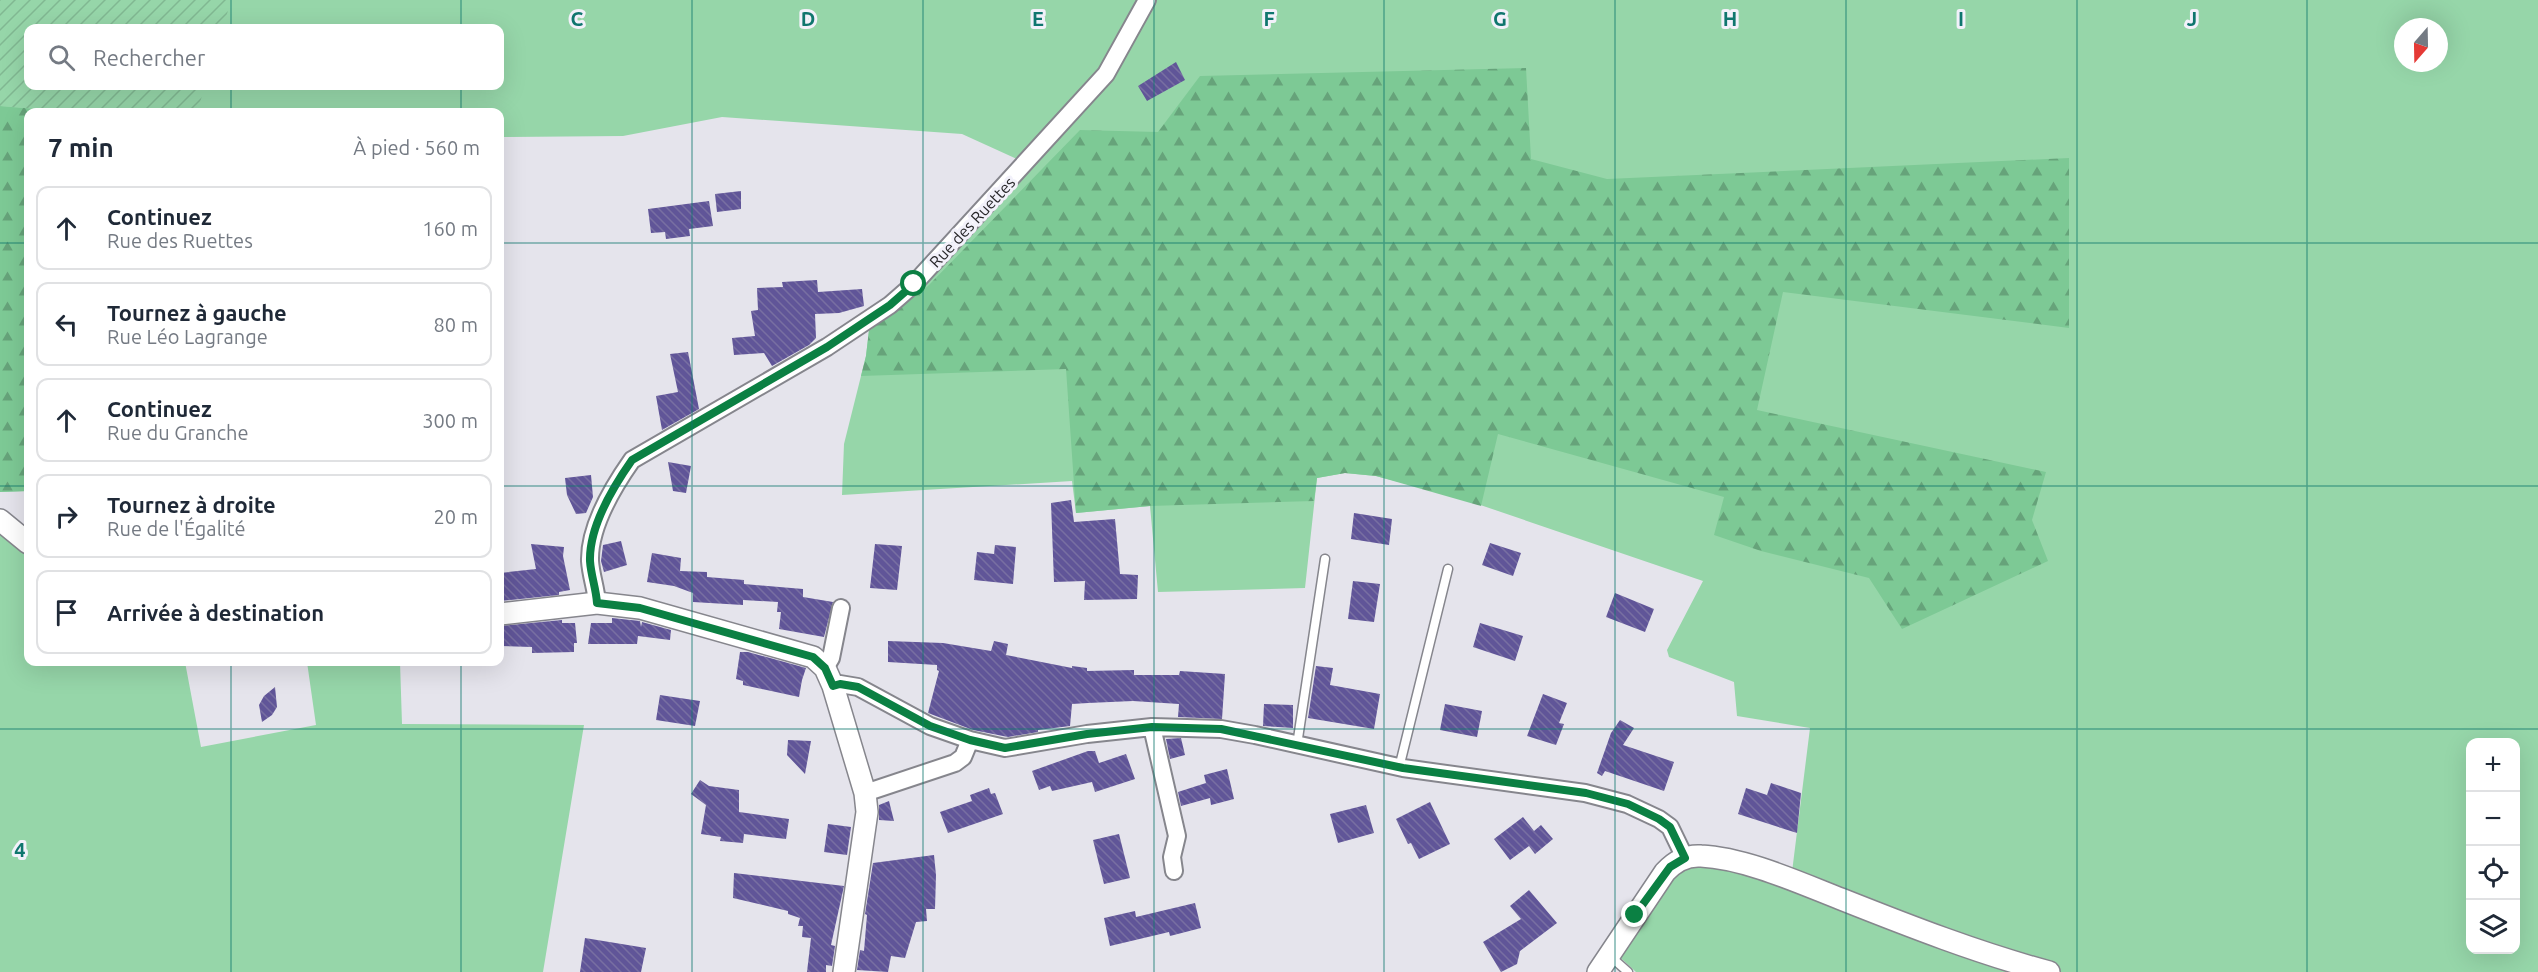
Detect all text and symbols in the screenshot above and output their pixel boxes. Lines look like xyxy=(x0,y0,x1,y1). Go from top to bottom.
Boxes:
text: C xyxy=(571,7,584,30)
text: D xyxy=(801,7,815,30)
text: E xyxy=(1032,7,1044,30)
text: F xyxy=(1263,7,1275,30)
text: G xyxy=(1493,7,1507,30)
text: H xyxy=(1723,7,1737,30)
text: I xyxy=(1958,7,1964,30)
text: J xyxy=(2187,7,2197,30)
north arrow xyxy=(2394,18,2448,72)
search box xyxy=(24,24,504,90)
icon: search xyxy=(45,41,78,74)
text: Rechercher xyxy=(93,45,205,70)
text: 7 min xyxy=(48,133,114,162)
text: À pied · 560 m xyxy=(353,136,480,159)
street label: Rue des Ruettes xyxy=(926,173,1018,271)
text: Continuez xyxy=(107,204,212,229)
icon: ahead xyxy=(50,212,83,245)
text: 160 m xyxy=(422,217,478,240)
text: Rue des Ruettes xyxy=(107,229,253,252)
route start xyxy=(900,270,926,296)
text: Tournez à gauche xyxy=(107,300,287,325)
icon: left xyxy=(50,308,83,341)
text: 80 m xyxy=(434,313,478,336)
text: Rue Léo Lagrange xyxy=(107,325,268,348)
text: Continuez xyxy=(107,396,212,421)
icon: ahead xyxy=(50,404,83,437)
text: 300 m xyxy=(422,409,478,432)
text: Rue du Granche xyxy=(107,421,248,444)
text: Tournez à droite xyxy=(107,492,276,517)
icon: right xyxy=(50,500,83,533)
text: 20 m xyxy=(434,505,478,528)
text: Rue de l'Égalité xyxy=(107,517,246,540)
icon: arrive xyxy=(50,596,83,629)
text: Arrivée à destination xyxy=(107,600,324,625)
map controls xyxy=(2466,738,2520,954)
button: + xyxy=(2466,738,2520,792)
button: − xyxy=(2466,792,2520,846)
text: 4 xyxy=(14,838,26,861)
button: locate xyxy=(2466,846,2520,900)
button: layers xyxy=(2466,900,2520,954)
route end xyxy=(1621,901,1647,927)

